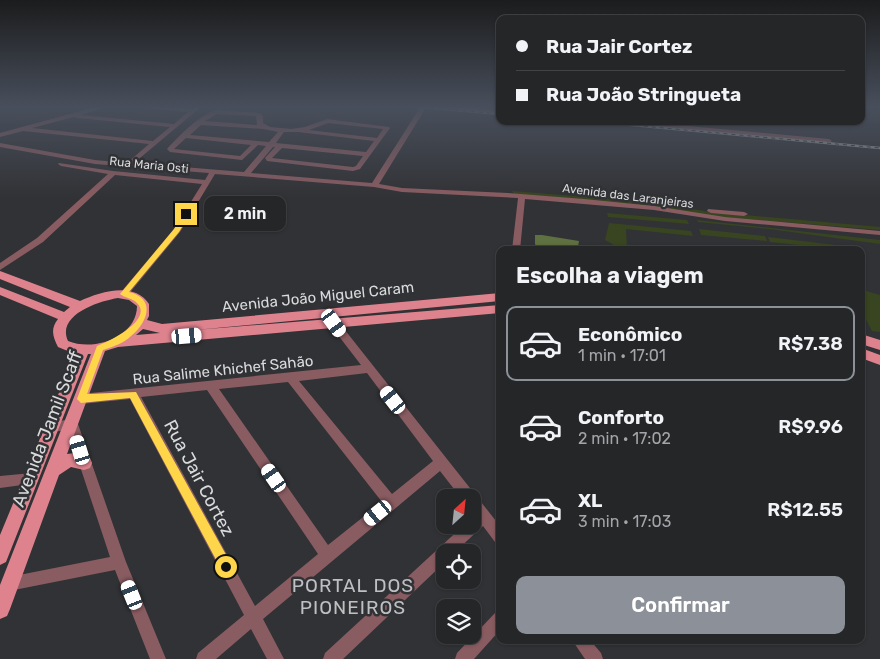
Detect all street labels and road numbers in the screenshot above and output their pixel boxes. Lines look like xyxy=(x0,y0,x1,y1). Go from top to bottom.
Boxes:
street label: Rua Maria Osti xyxy=(109,154,189,176)
street label: Avenida das Laranjeiras xyxy=(562,181,694,211)
street label: Avenida João Miguel Caram xyxy=(221,278,415,316)
street label: Avenida Jamil Scaff xyxy=(7,347,87,510)
street label: Rua Salime Khichef Sahão xyxy=(132,352,314,388)
street label: Rua Jair Cortez xyxy=(159,416,239,540)

